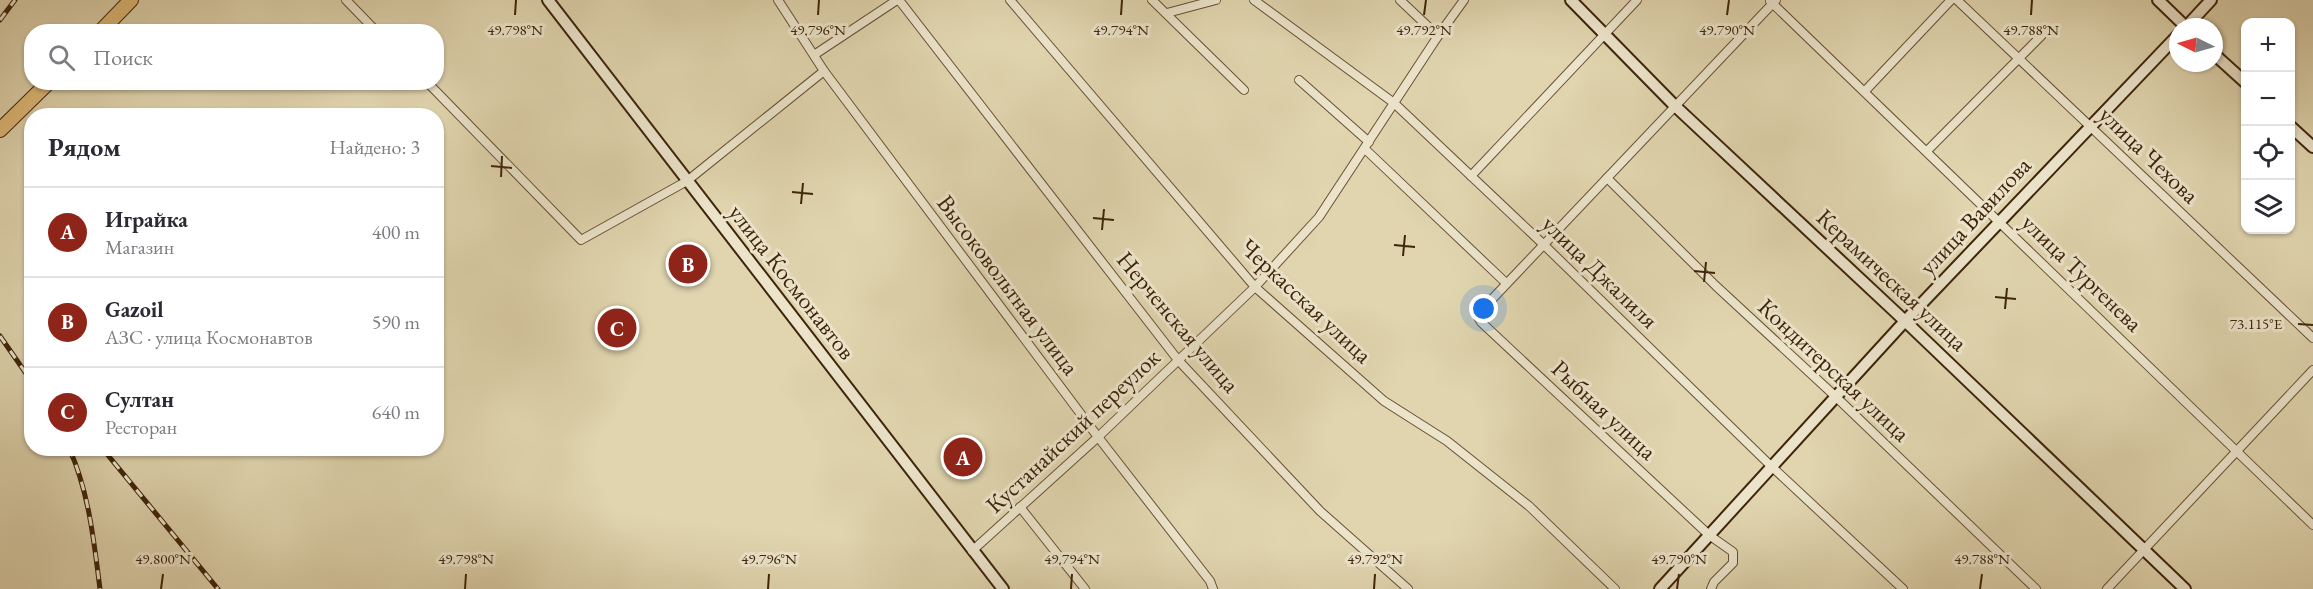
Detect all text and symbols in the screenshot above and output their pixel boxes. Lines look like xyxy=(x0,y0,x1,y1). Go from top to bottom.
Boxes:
north arrow xyxy=(2169,18,2223,72)
map controls xyxy=(2241,18,2295,234)
button: + xyxy=(2241,18,2295,72)
text: 49.798°N xyxy=(487,20,543,39)
text: 49.796°N xyxy=(790,20,846,39)
text: 49.794°N xyxy=(1093,20,1149,39)
text: 49.792°N xyxy=(1396,20,1452,39)
text: 49.790°N xyxy=(1699,20,1755,39)
text: 49.788°N xyxy=(2003,20,2059,39)
search box xyxy=(24,24,444,90)
icon: search xyxy=(45,41,78,74)
text: Поиск xyxy=(93,43,153,72)
button: − xyxy=(2241,72,2295,126)
street label: улица Чехова xyxy=(2093,99,2206,210)
button: locate xyxy=(2241,126,2295,180)
text: Рядом xyxy=(48,130,121,164)
text: Найдено: 3 xyxy=(329,134,420,160)
street label: улица Вавилова xyxy=(1912,150,2038,281)
button: layers xyxy=(2241,180,2295,234)
street label: Высоковольтная улица xyxy=(930,188,1087,381)
street label: улица Космонавтов xyxy=(722,198,863,366)
street label: Керамическая улица xyxy=(1810,202,1975,358)
text: Играйка xyxy=(105,205,188,234)
street label: улица Тургенева xyxy=(2015,207,2150,339)
street label: улица Джалиля xyxy=(1536,208,1665,335)
text: A xyxy=(60,219,75,245)
text: 400 m xyxy=(372,219,420,245)
street label: Черкасская улица xyxy=(1234,231,1379,370)
text: Магазин xyxy=(105,234,174,260)
pin: B xyxy=(668,242,708,286)
street label: Нерченская улица xyxy=(1110,244,1247,399)
street label: Кондитерская улица xyxy=(1752,291,1917,448)
your location xyxy=(1469,294,1498,323)
text: Gazoil xyxy=(105,295,163,324)
pin: C xyxy=(598,306,636,350)
text: B xyxy=(61,309,74,335)
text: 590 m xyxy=(372,309,420,335)
text: 73.115°E xyxy=(2230,314,2283,333)
text: АЗС · улица Космонавтов xyxy=(105,324,313,350)
street label: Кустанайский переулок xyxy=(979,341,1167,520)
street label: Рыбная улица xyxy=(1545,353,1664,467)
text: Султан xyxy=(105,385,174,414)
text: C xyxy=(60,399,75,425)
text: 640 m xyxy=(372,399,420,425)
text: Ресторан xyxy=(105,414,177,440)
pin: A xyxy=(944,434,982,480)
text: 49.800°N xyxy=(135,549,191,568)
text: 49.798°N xyxy=(438,549,494,568)
text: 49.796°N xyxy=(741,549,797,568)
text: 49.794°N xyxy=(1044,549,1100,568)
text: 49.792°N xyxy=(1347,549,1403,568)
text: 49.790°N xyxy=(1651,549,1707,568)
text: 49.788°N xyxy=(1954,549,2010,568)

